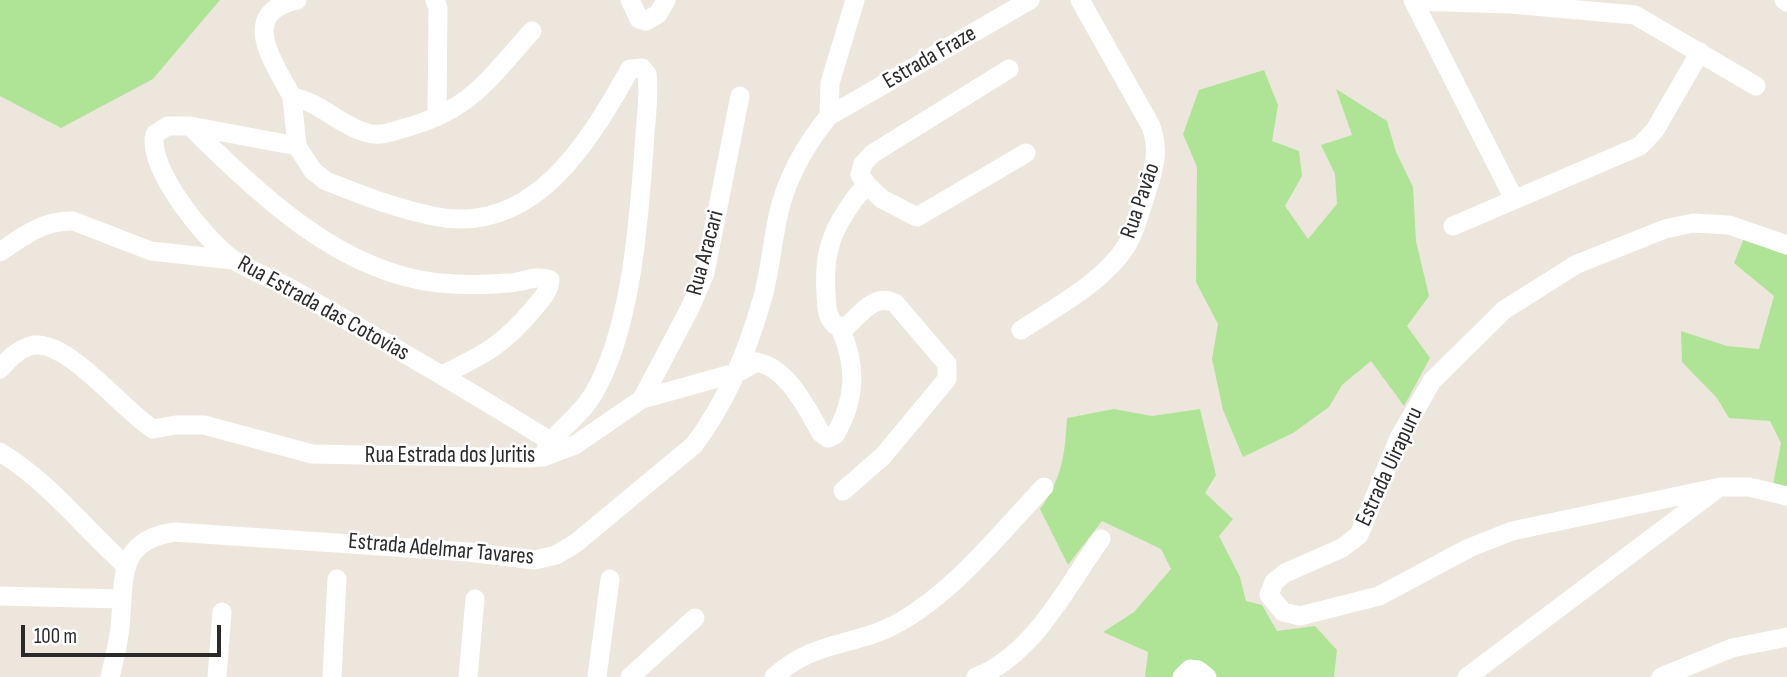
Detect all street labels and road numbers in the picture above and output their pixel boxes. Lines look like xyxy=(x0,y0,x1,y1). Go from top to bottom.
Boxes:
street label: Estrada Fraze xyxy=(879,20,981,96)
street label: Rua Pavão xyxy=(1115,160,1167,242)
street label: Rua Aracari xyxy=(681,208,731,298)
street label: Rua Estrada das Cotovias xyxy=(232,250,414,368)
street label: Estrada Uirapuru xyxy=(1350,403,1430,531)
street label: Rua Estrada dos Juritis xyxy=(365,442,535,470)
street label: Estrada Adelmar Tavares xyxy=(347,528,535,572)

